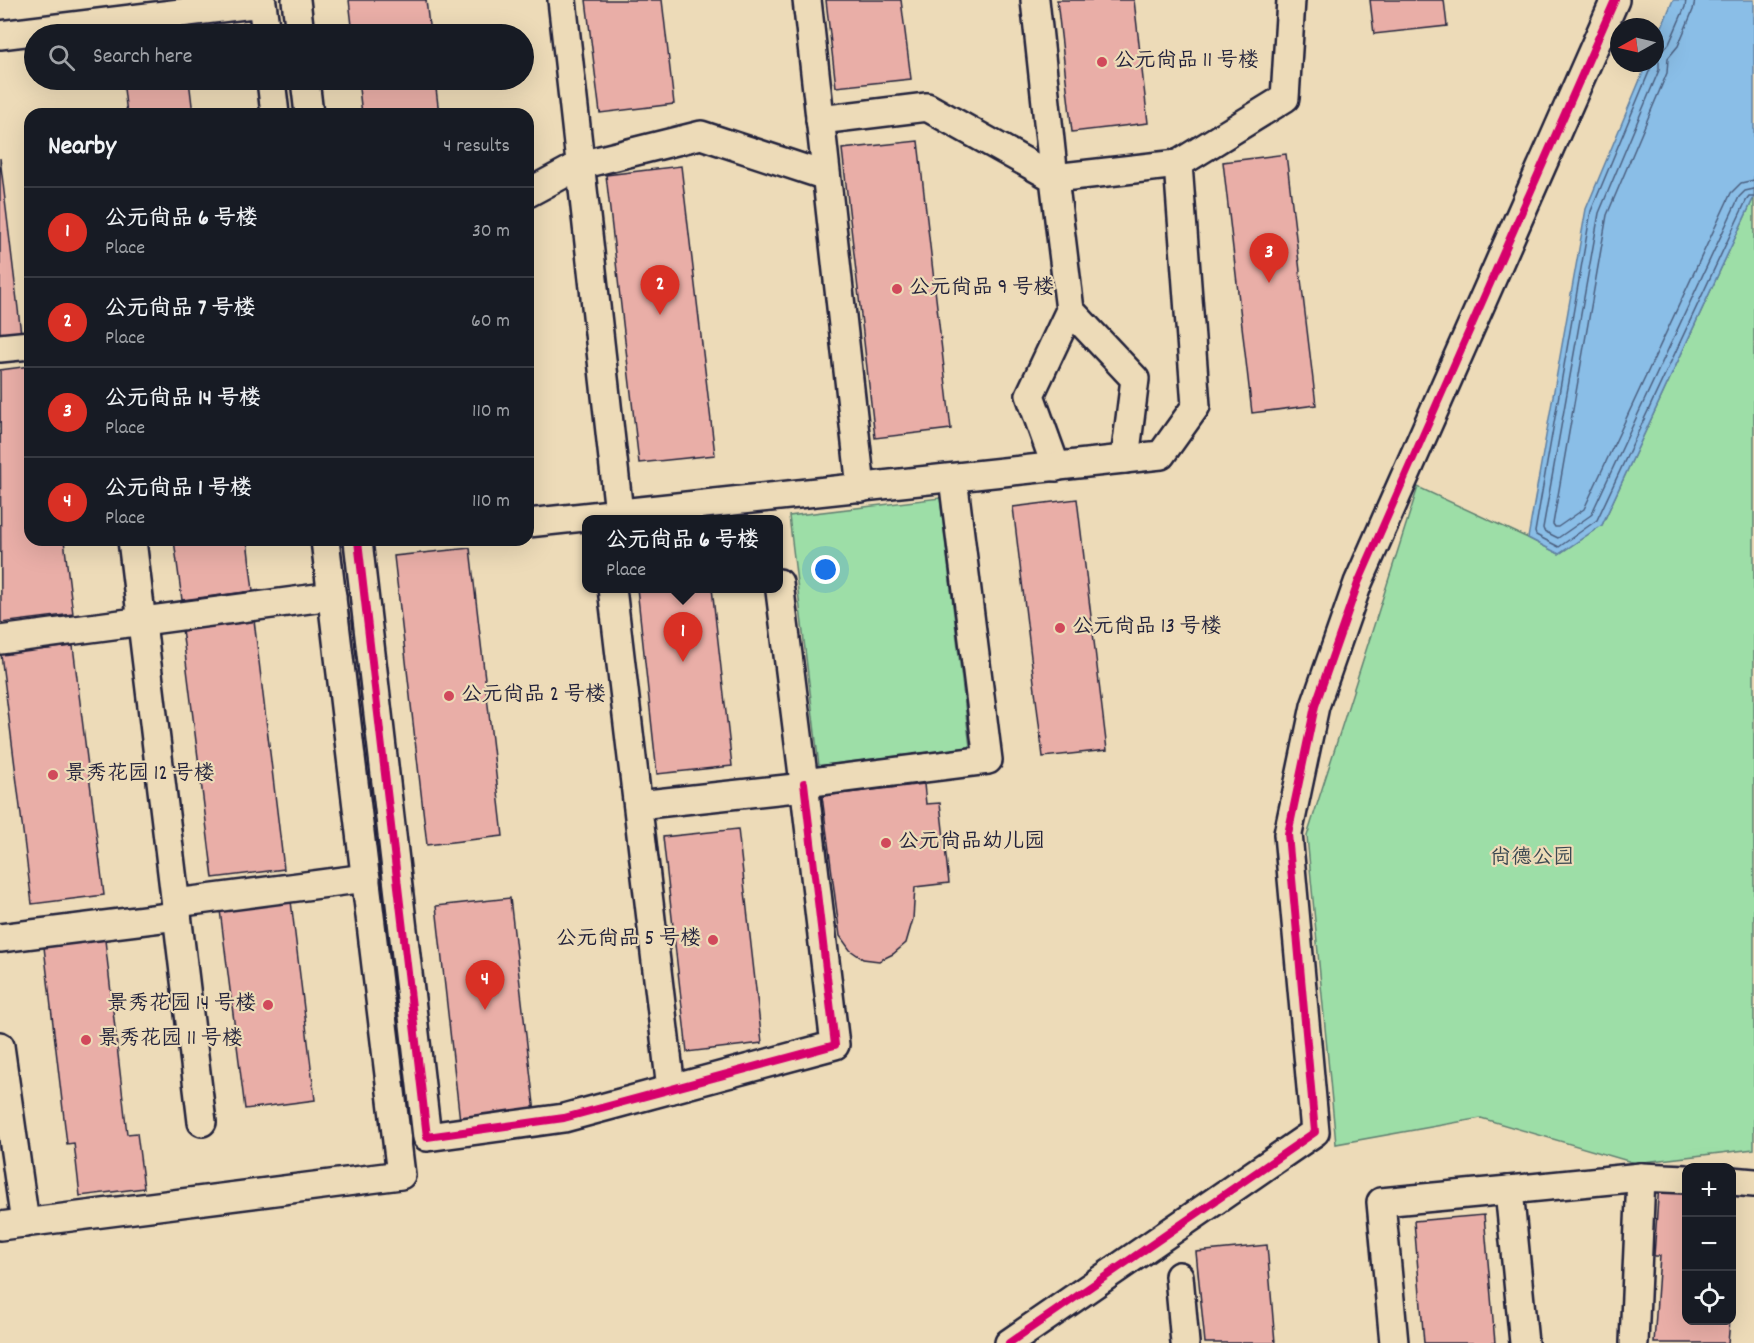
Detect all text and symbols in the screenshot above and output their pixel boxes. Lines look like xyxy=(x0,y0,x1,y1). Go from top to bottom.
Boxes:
north arrow xyxy=(1610,18,1664,72)
search box xyxy=(24,24,534,90)
icon: search xyxy=(45,41,78,74)
text: Search here xyxy=(93,42,192,73)
place label: 公元尚品 11 号楼 xyxy=(1114,47,1259,77)
marker: 公元尚品 11 号楼 xyxy=(1095,55,1109,69)
text: Nearby xyxy=(48,129,116,166)
text: 4 results xyxy=(443,133,510,161)
text: 公元尚品 6 号楼 xyxy=(105,204,258,235)
text: 1 xyxy=(65,218,70,246)
text: 30 m xyxy=(472,218,510,246)
pin: 3 xyxy=(1250,234,1288,283)
text: Place xyxy=(105,235,145,263)
pin: 2 xyxy=(640,266,680,315)
place label: 公元尚品 9 号楼 xyxy=(909,274,1054,304)
marker: 公元尚品 9 号楼 xyxy=(890,282,904,296)
text: 公元尚品 7 号楼 xyxy=(105,294,256,325)
text: 2 xyxy=(63,308,72,336)
text: 60 m xyxy=(471,308,510,336)
text: Place xyxy=(105,325,145,353)
text: 公元尚品 14 号楼 xyxy=(105,384,261,415)
text: 3 xyxy=(63,398,72,426)
text: 110 m xyxy=(472,398,510,426)
text: Place xyxy=(105,415,145,443)
text: 公元尚品 1 号楼 xyxy=(105,474,252,505)
text: 4 xyxy=(63,488,72,516)
text: 110 m xyxy=(472,488,510,516)
text: Place xyxy=(105,505,145,533)
popup xyxy=(582,515,783,593)
text: 公元尚品 6 号楼 xyxy=(606,526,759,557)
your location xyxy=(811,555,840,584)
text: Place xyxy=(606,557,646,585)
pin: 1 xyxy=(664,612,702,662)
place label: 公元尚品 13 号楼 xyxy=(1072,613,1222,643)
marker: 公元尚品 13 号楼 xyxy=(1053,621,1067,635)
place label: 公元尚品 2 号楼 xyxy=(461,681,606,711)
marker: 公元尚品 2 号楼 xyxy=(442,689,456,703)
place label: 景秀花园 12 号楼 xyxy=(65,760,214,790)
marker: 景秀花园 12 号楼 xyxy=(46,768,60,782)
place label: 公元尚品幼儿园 xyxy=(898,828,1045,858)
marker: 公元尚品幼儿园 xyxy=(879,836,893,850)
park label: 尚德公园 xyxy=(1490,844,1574,874)
place label: 公元尚品 5 号楼 xyxy=(556,925,701,955)
marker: 公元尚品 5 号楼 xyxy=(706,933,720,947)
pin: 4 xyxy=(466,960,504,1010)
place label: 景秀花园 14 号楼 xyxy=(107,990,256,1020)
marker: 景秀花园 14 号楼 xyxy=(261,998,275,1012)
place label: 景秀花园 11 号楼 xyxy=(98,1025,243,1055)
marker: 景秀花园 11 号楼 xyxy=(79,1033,93,1047)
map controls xyxy=(1682,1163,1736,1325)
button: + xyxy=(1682,1163,1736,1217)
button: − xyxy=(1682,1217,1736,1271)
button: locate xyxy=(1682,1271,1736,1325)

